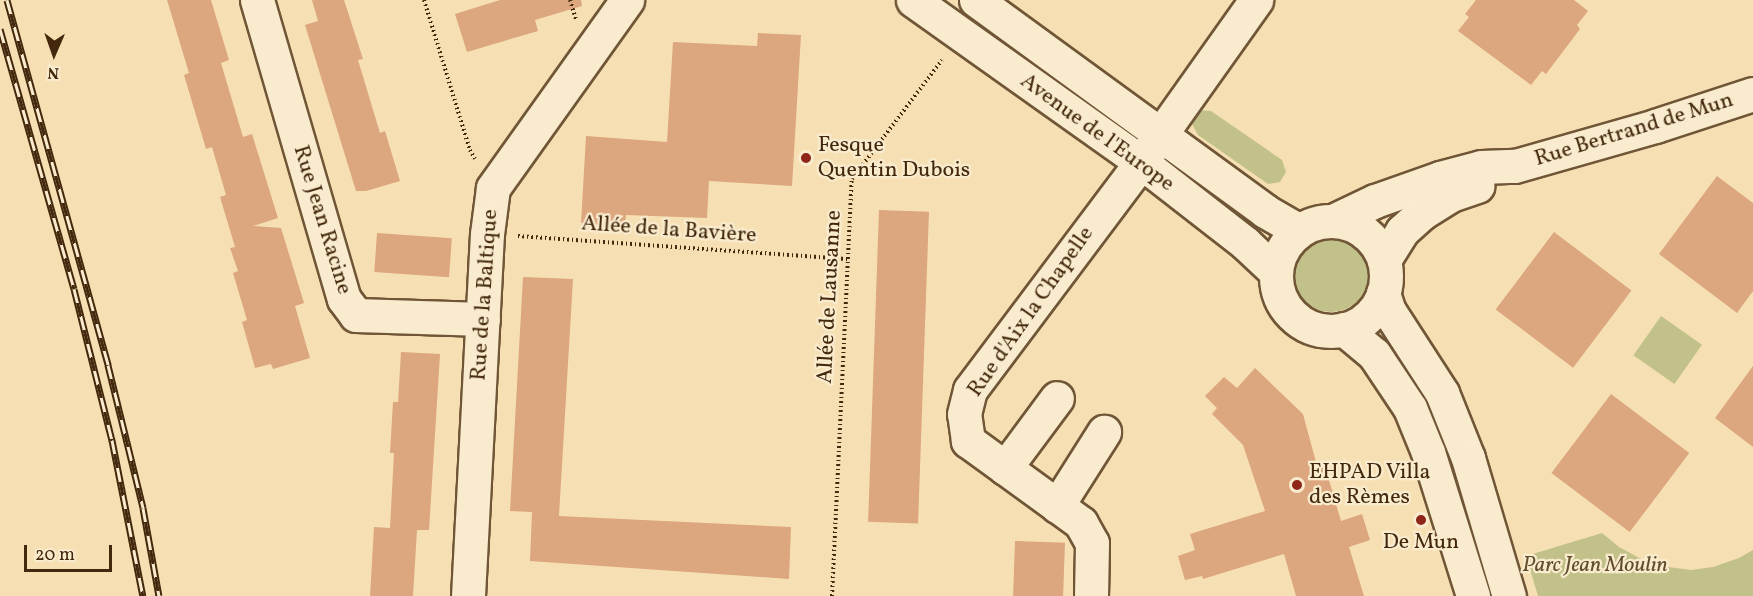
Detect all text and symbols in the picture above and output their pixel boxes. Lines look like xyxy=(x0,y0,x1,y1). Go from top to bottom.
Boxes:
north arrow xyxy=(24,24,84,84)
text: N xyxy=(47,61,60,83)
street label: Avenue de l'Europe xyxy=(1015,68,1179,198)
street label: Rue Bertrand de Mun xyxy=(1532,87,1736,173)
place label: Fesque Quentin Dubois xyxy=(818,132,970,184)
street label: Rue Jean Racine xyxy=(287,142,357,298)
marker: Fesque Quentin Dubois xyxy=(799,151,813,165)
street label: Rue de la Baltique xyxy=(466,208,504,382)
street label: Allée de Lausanne xyxy=(812,209,848,385)
street label: Allée de la Bavière xyxy=(581,211,757,249)
street label: Rue d'Aix la Chapelle xyxy=(962,222,1100,402)
place label: EHPAD Villa des Rèmes xyxy=(1309,459,1431,511)
marker: EHPAD Villa des Rèmes xyxy=(1290,478,1304,492)
marker: De Mun xyxy=(1414,513,1428,527)
place label: De Mun xyxy=(1383,530,1459,556)
scale bar xyxy=(27,533,116,571)
text: 20 m xyxy=(35,543,75,568)
park label: Parc Jean Moulin xyxy=(1522,553,1668,579)

